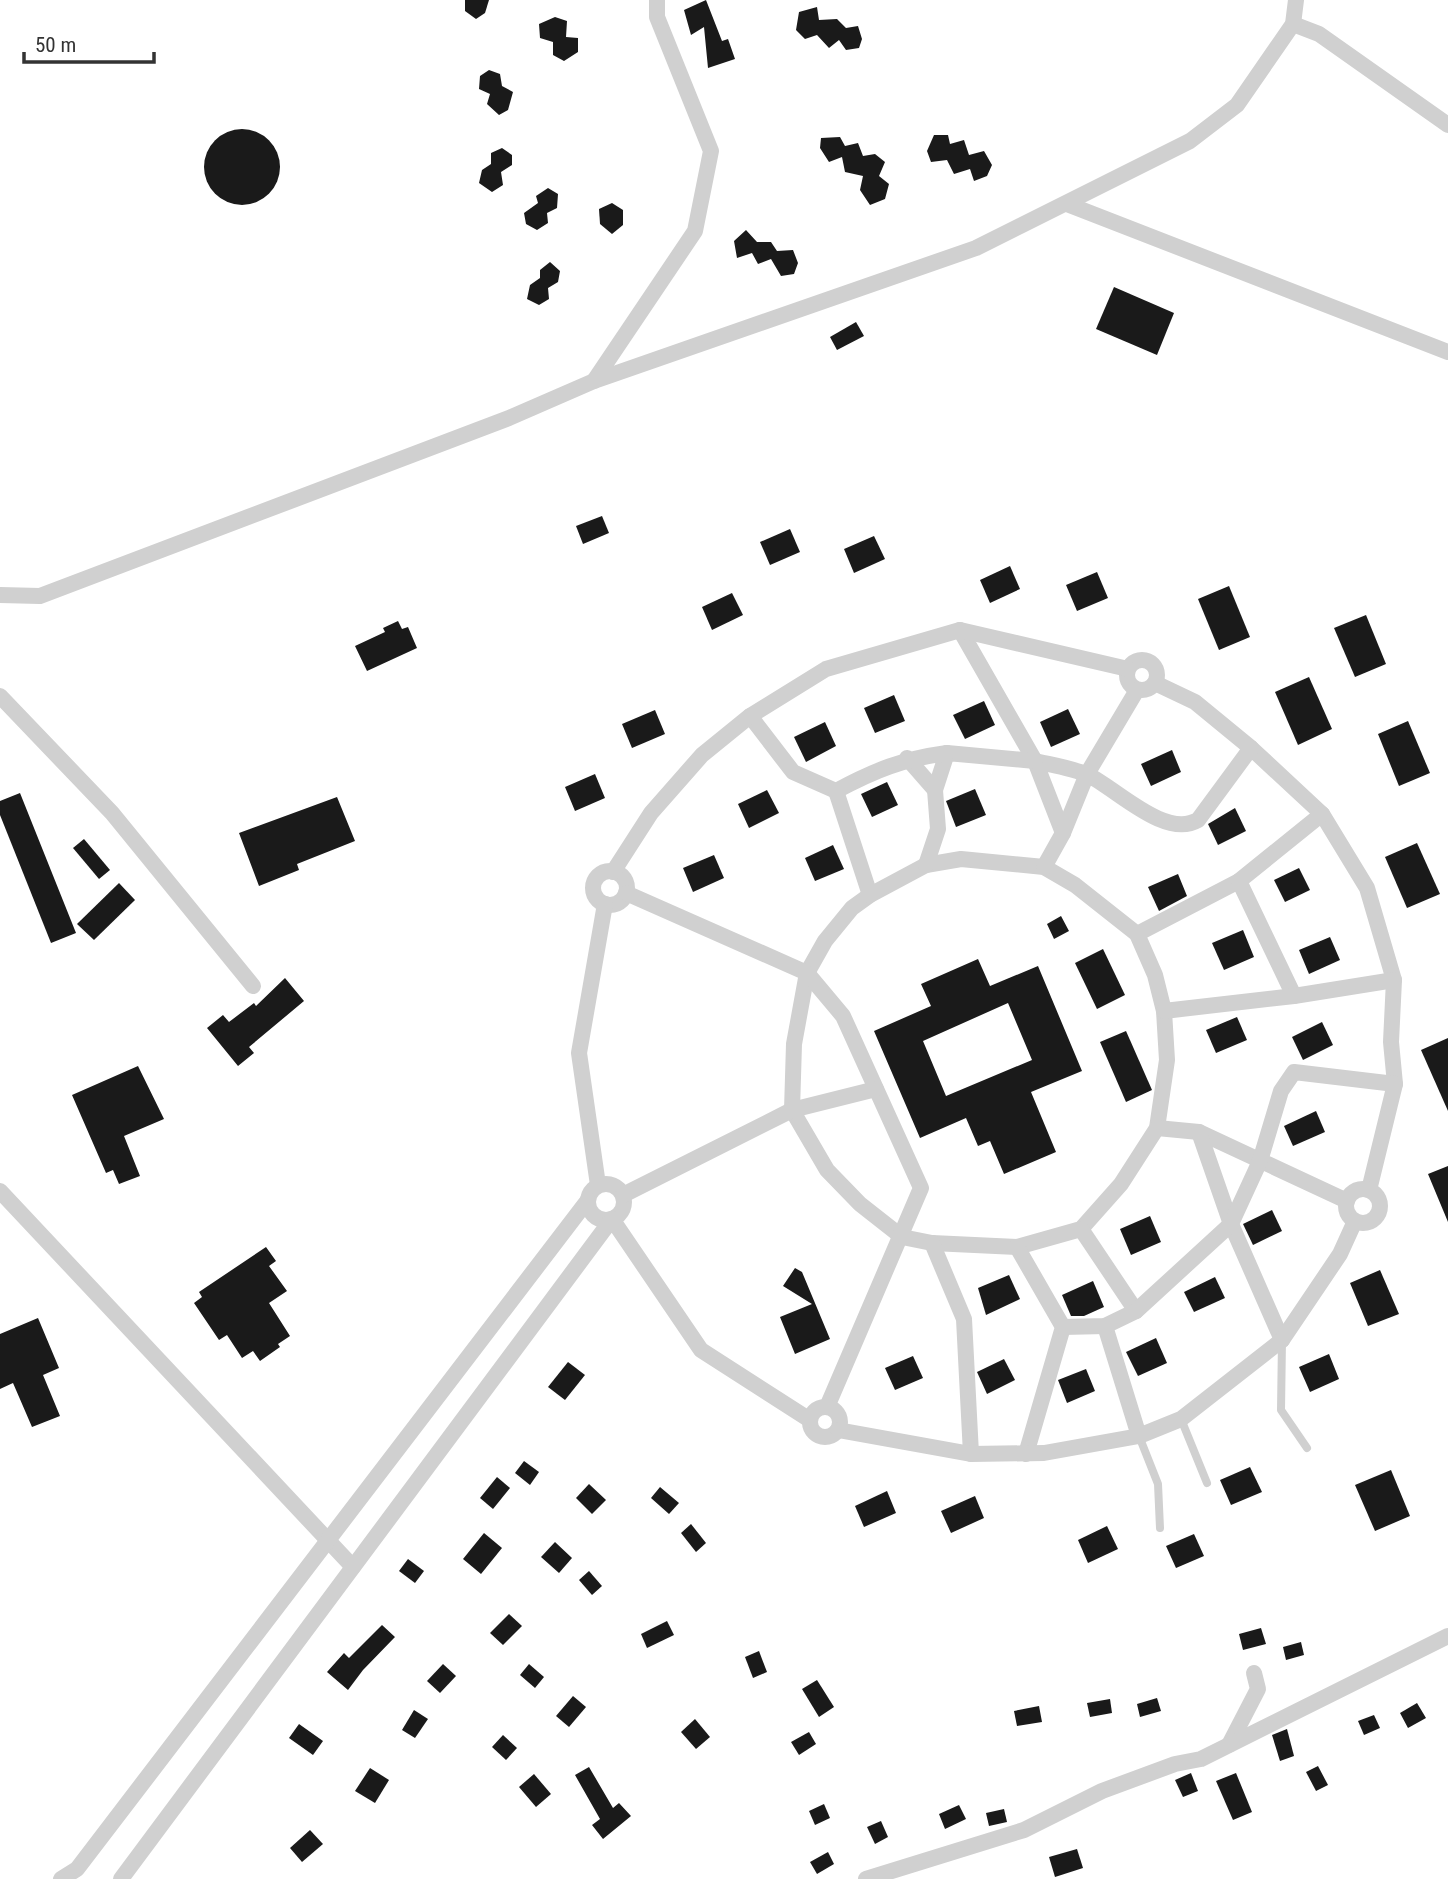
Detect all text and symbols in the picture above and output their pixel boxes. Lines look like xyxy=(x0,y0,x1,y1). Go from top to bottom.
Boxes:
scale bar xyxy=(24,21,154,65)
text: 50 m xyxy=(35,33,76,57)

